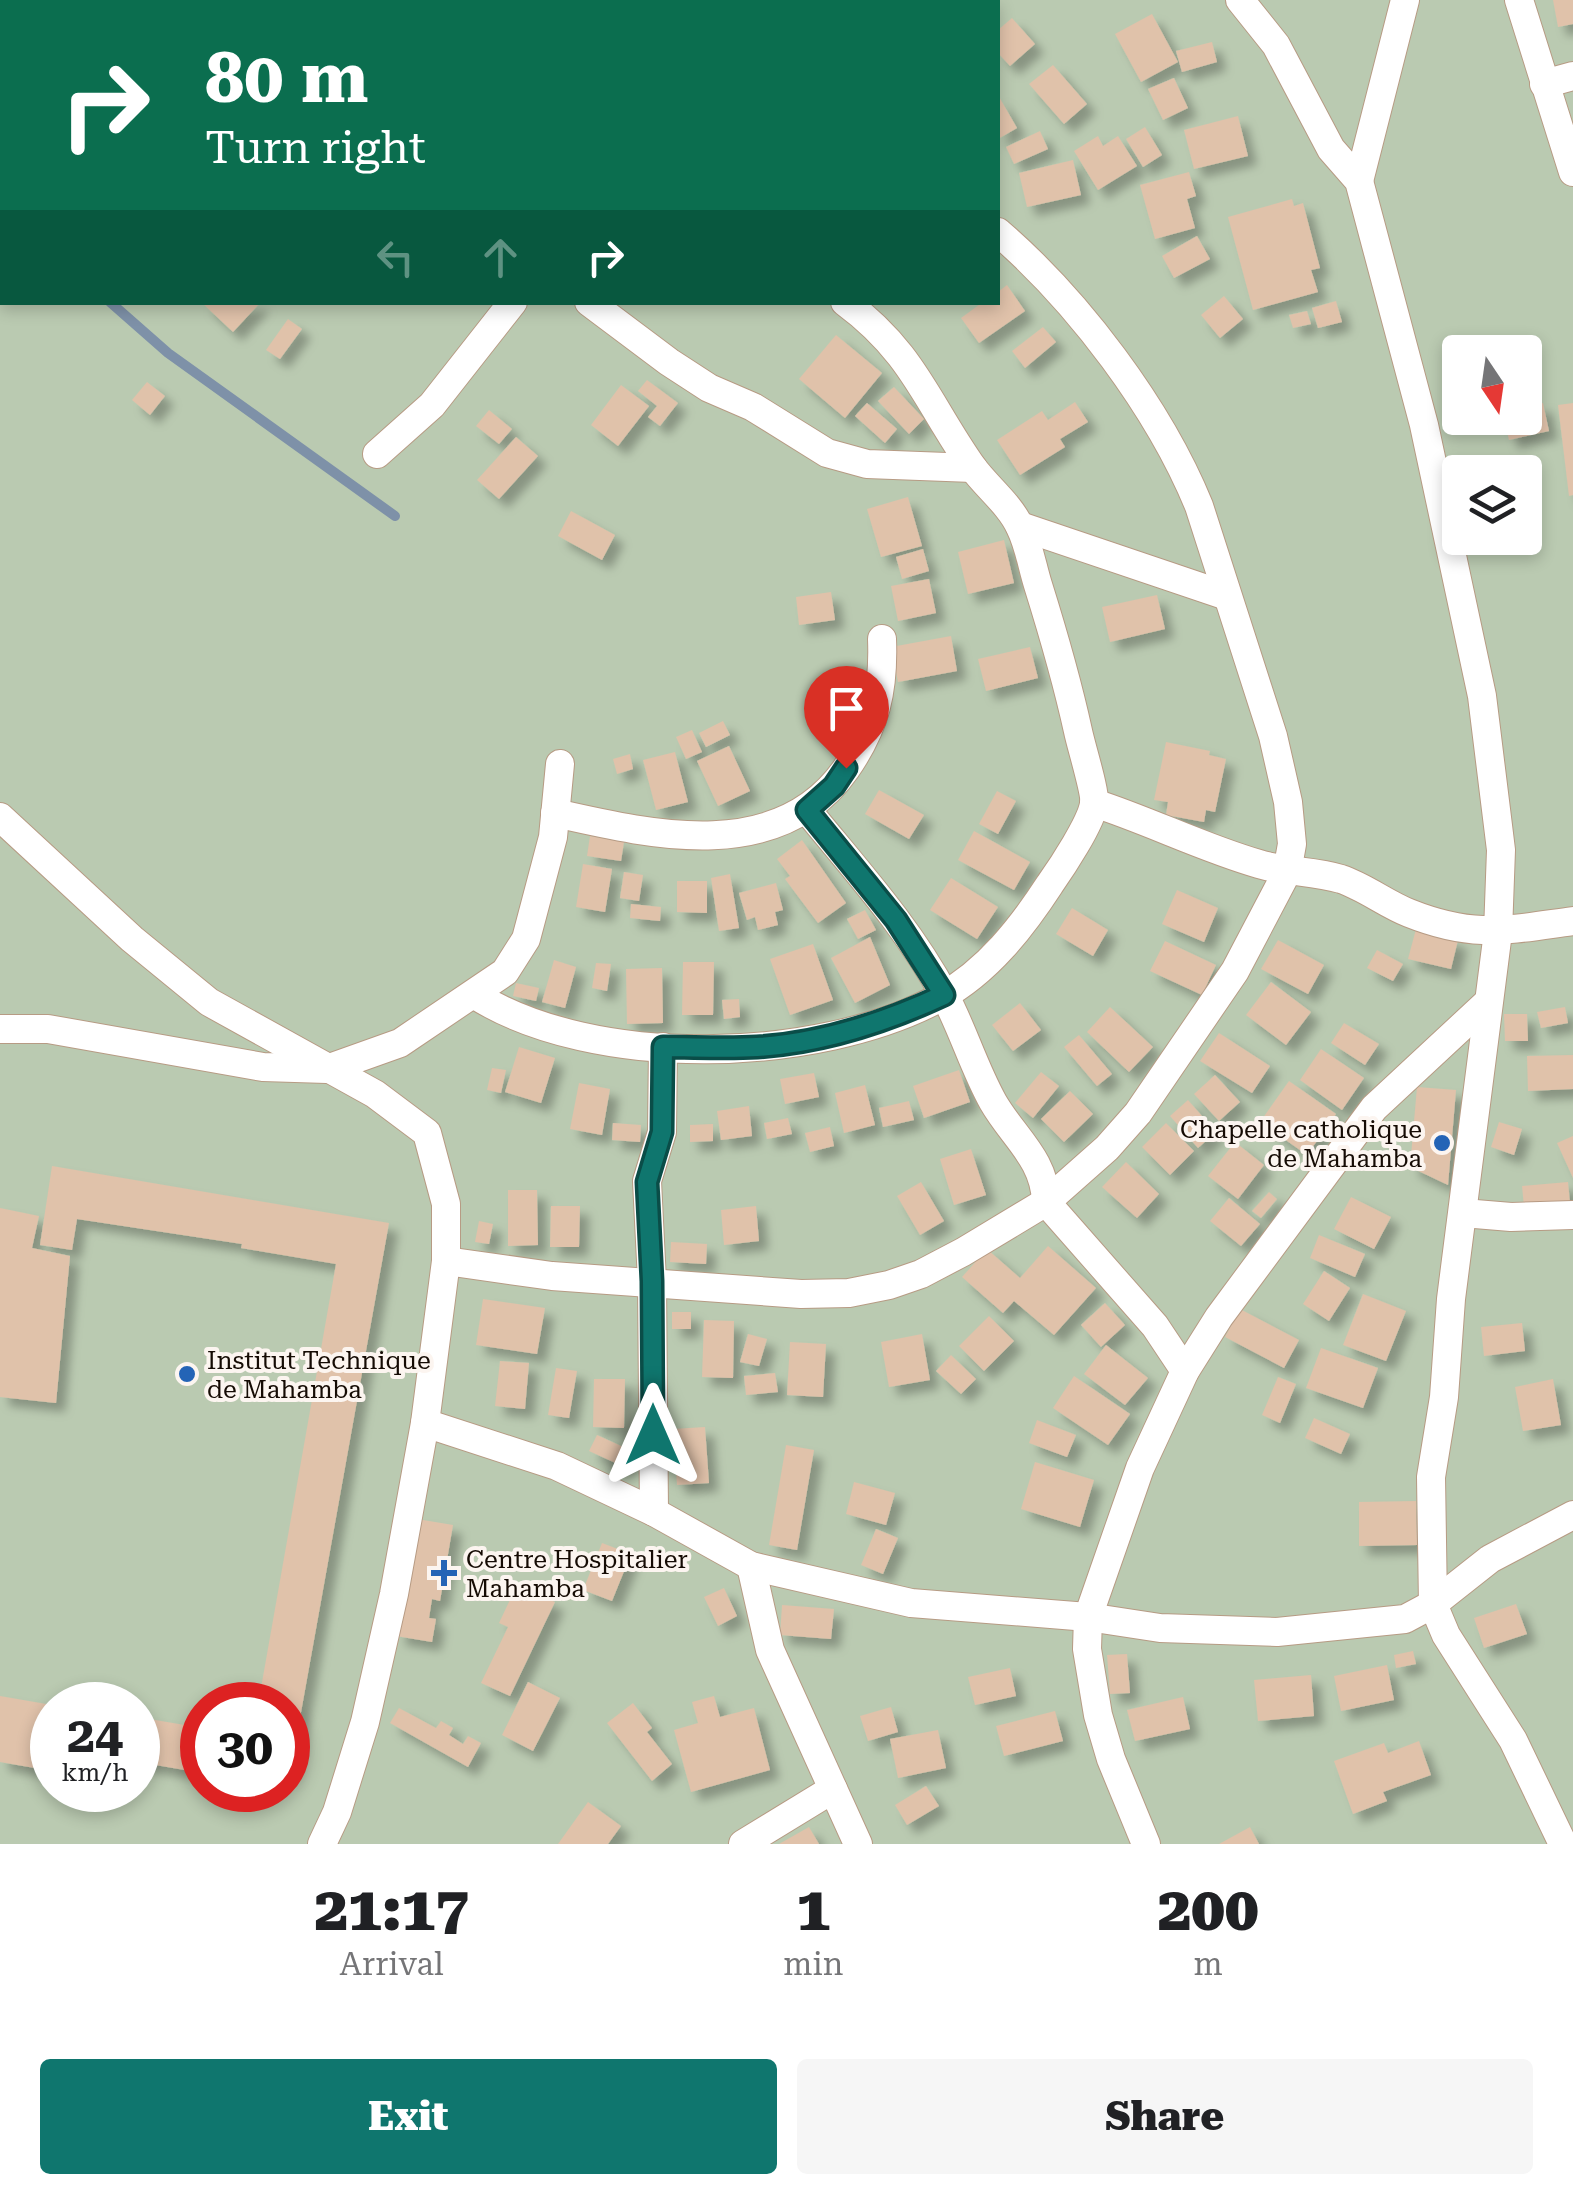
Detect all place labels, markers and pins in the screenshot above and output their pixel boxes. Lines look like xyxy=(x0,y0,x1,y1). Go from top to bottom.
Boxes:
pin xyxy=(804,666,889,769)
place label: Chapelle catholique de Mahamba xyxy=(1180,1115,1422,1173)
marker: Chapelle catholique de Mahamba xyxy=(1431,1132,1453,1154)
place label: Institut Technique de Mahamba xyxy=(207,1346,431,1404)
marker: Institut Technique de Mahamba xyxy=(176,1363,198,1385)
place label: Centre Hospitalier Mahamba xyxy=(466,1545,688,1603)
marker: Centre Hospitalier Mahamba xyxy=(431,1560,457,1586)

